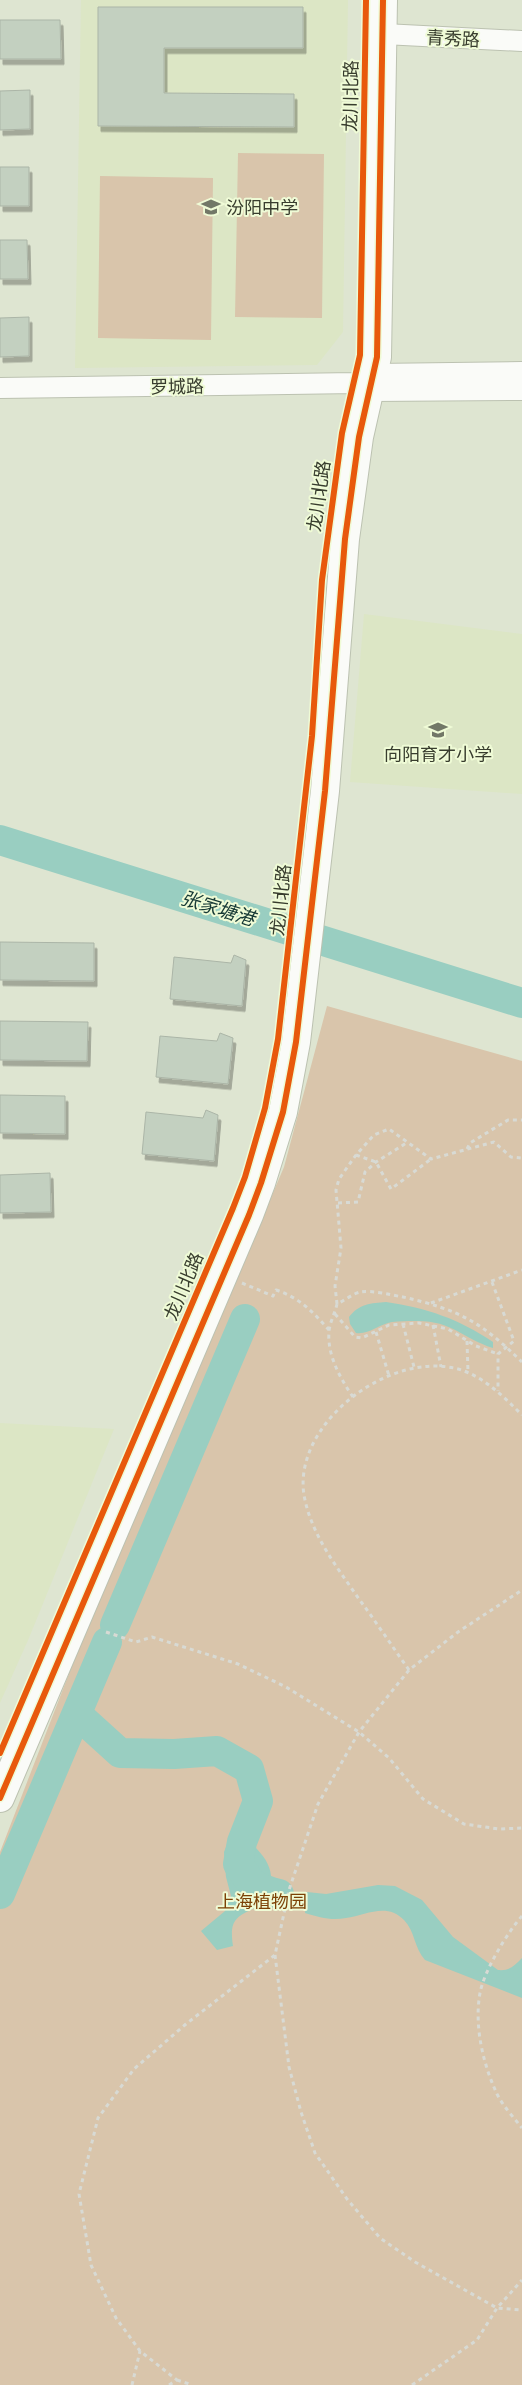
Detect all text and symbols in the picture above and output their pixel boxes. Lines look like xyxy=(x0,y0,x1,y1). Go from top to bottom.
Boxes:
street label: 青秀路 xyxy=(425,25,481,51)
street label: 龙川北路 xyxy=(337,60,363,132)
place label: 汾阳中学 xyxy=(226,195,298,219)
school or university icon: 汾阳中学 xyxy=(200,196,222,218)
street label: 罗城路 xyxy=(150,374,204,398)
street label: 龙川北路 xyxy=(301,459,335,533)
school or university icon: 向阳育才小学 xyxy=(427,719,449,741)
place label: 向阳育才小学 xyxy=(384,742,492,766)
street label: 龙川北路 xyxy=(264,863,296,937)
water label: 张家塘港 xyxy=(178,884,261,932)
street label: 龙川北路 xyxy=(158,1248,208,1324)
park label: 上海植物园 xyxy=(217,1889,307,1913)

